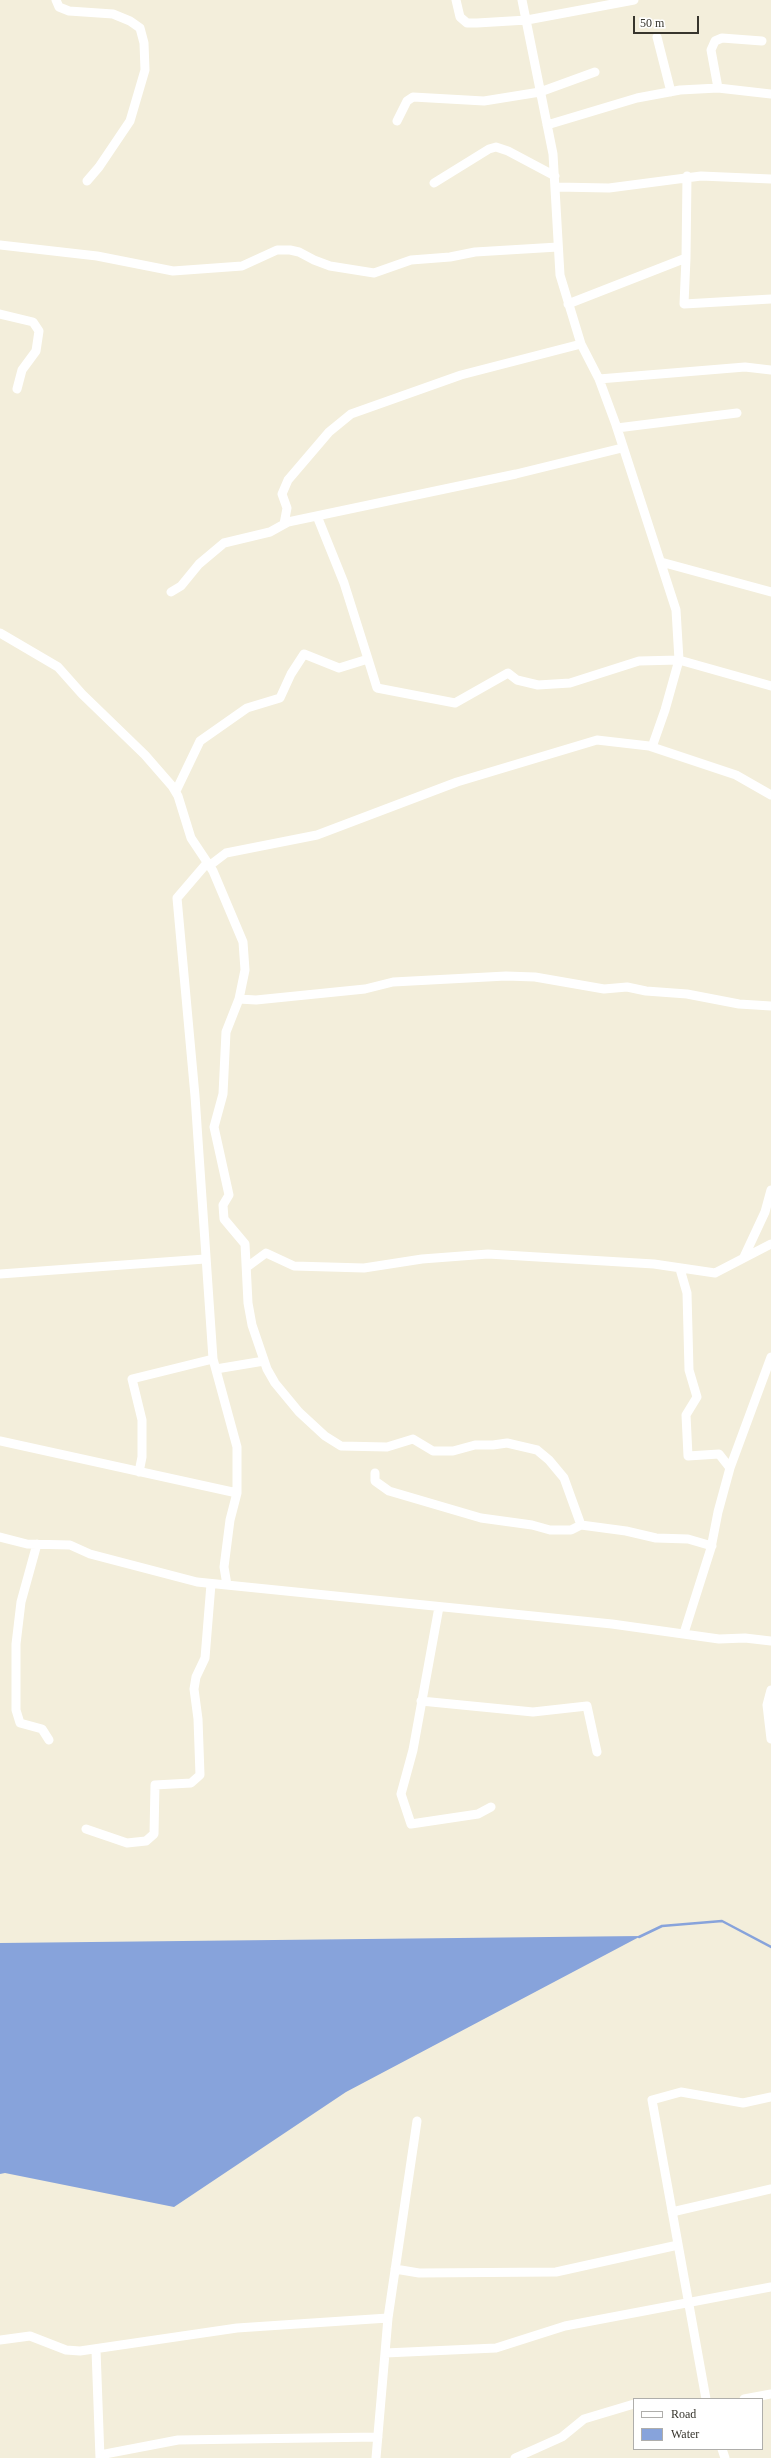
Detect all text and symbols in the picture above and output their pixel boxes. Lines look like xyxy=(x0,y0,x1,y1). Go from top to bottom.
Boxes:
scale bar xyxy=(635,8,701,34)
text: 50 m xyxy=(640,16,664,30)
legend xyxy=(633,2398,763,2450)
text: Road xyxy=(671,2407,696,2421)
text: Water xyxy=(671,2427,699,2441)

